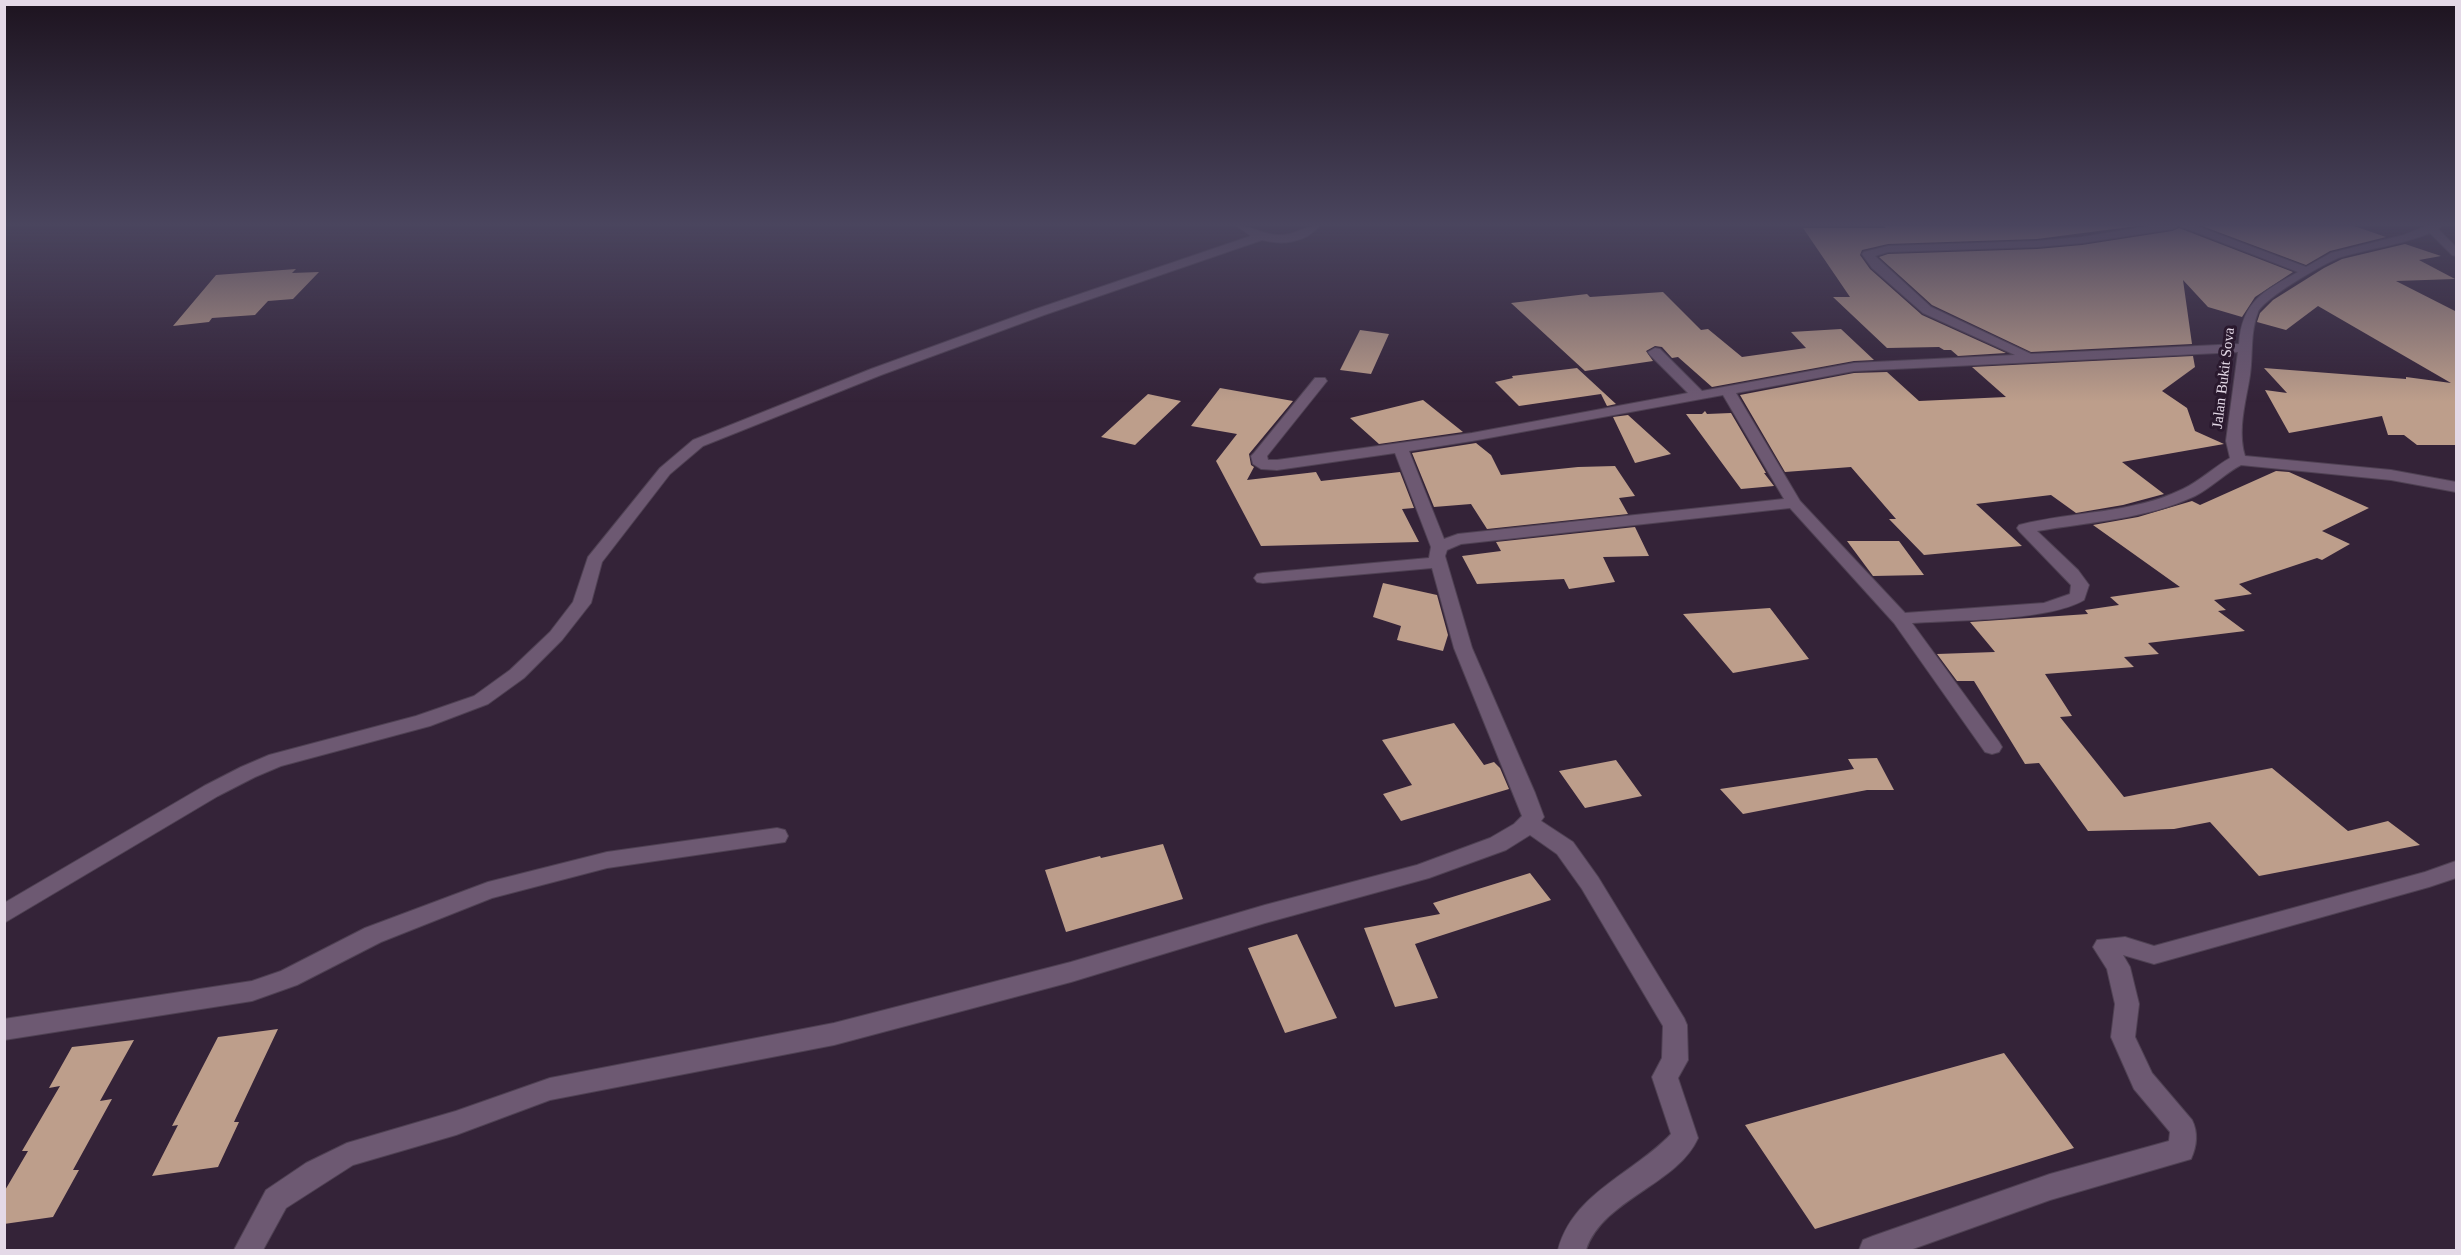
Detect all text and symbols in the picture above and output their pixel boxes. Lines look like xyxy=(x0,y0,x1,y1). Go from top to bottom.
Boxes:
street label: Jalan Bukit Sova xyxy=(2209,326,2239,430)

